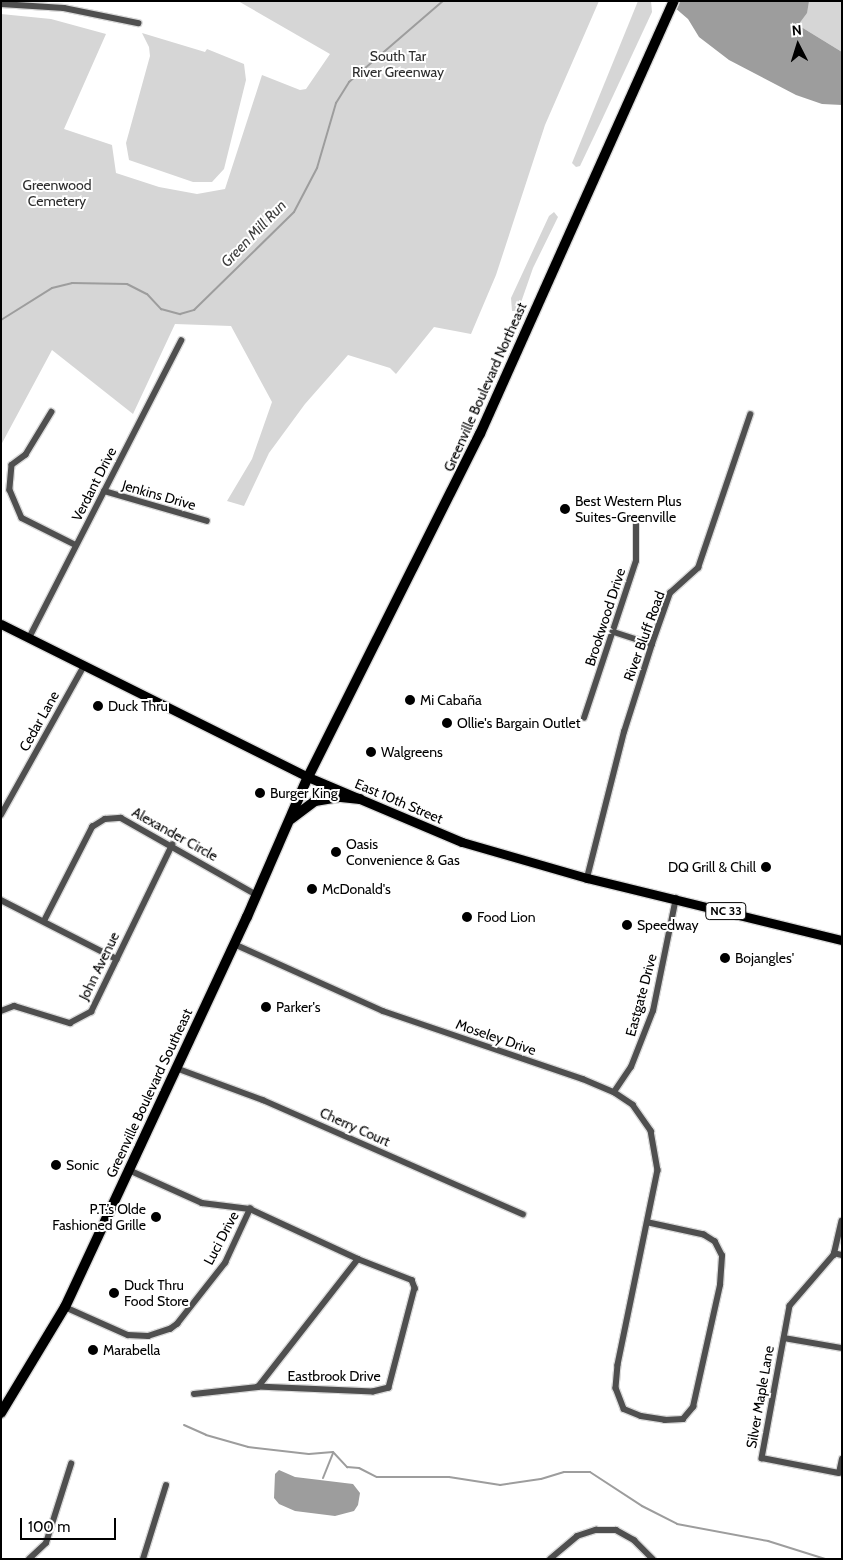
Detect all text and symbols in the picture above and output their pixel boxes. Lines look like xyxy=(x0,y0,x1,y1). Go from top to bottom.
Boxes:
north arrow xyxy=(773,20,823,70)
text: N xyxy=(791,21,802,39)
park label: South Tar River Greenway xyxy=(352,48,444,80)
park label: Greenwood Cemetery xyxy=(23,177,91,210)
water label: Green Mill Run xyxy=(218,197,290,271)
street label: Greenville Boulevard Northeast xyxy=(440,300,530,474)
street label: Verdant Drive xyxy=(68,444,120,524)
street label: Jenkins Drive xyxy=(120,476,198,514)
place label: Best Western Plus Suites-Greenville xyxy=(575,493,681,526)
marker: Best Western Plus Suites-Greenville xyxy=(559,503,571,515)
street label: Brookwood Drive xyxy=(581,566,629,668)
street label: River Bluff Road xyxy=(620,589,668,683)
street label: Cedar Lane xyxy=(16,688,62,754)
place label: Mi Cabaña xyxy=(420,692,482,708)
marker: Mi Cabaña xyxy=(404,694,416,706)
place label: Duck Thru xyxy=(108,698,168,714)
marker: Duck Thru xyxy=(92,700,104,712)
place label: Ollie's Bargain Outlet xyxy=(457,715,580,731)
marker: Ollie's Bargain Outlet xyxy=(441,717,453,729)
place label: Walgreens xyxy=(381,744,443,760)
marker: Walgreens xyxy=(365,746,377,758)
street label: East 10th Street xyxy=(352,775,446,827)
place label: Burger King xyxy=(270,785,338,801)
marker: Burger King xyxy=(254,787,266,799)
street label: Alexander Circle xyxy=(129,803,221,865)
place label: Oasis Convenience & Gas xyxy=(346,836,460,869)
marker: Oasis Convenience & Gas xyxy=(330,846,342,858)
place label: DQ Grill & Chill xyxy=(668,859,756,875)
marker: DQ Grill & Chill xyxy=(760,861,772,873)
place label: McDonald's xyxy=(322,881,391,897)
marker: McDonald's xyxy=(306,883,318,895)
road number: NC 33 xyxy=(705,901,747,920)
place label: Food Lion xyxy=(477,909,536,925)
marker: Food Lion xyxy=(461,911,473,923)
place label: Speedway xyxy=(637,917,699,933)
marker: Speedway xyxy=(621,919,633,931)
street label: John Avenue xyxy=(75,929,123,1003)
place label: Bojangles' xyxy=(735,950,794,966)
street label: Eastgate Drive xyxy=(622,952,660,1038)
marker: Bojangles' xyxy=(719,952,731,964)
place label: Parker's xyxy=(276,999,321,1015)
marker: Parker's xyxy=(260,1001,272,1013)
street label: Greenville Boulevard Southeast xyxy=(102,1006,196,1180)
street label: Moseley Drive xyxy=(454,1015,538,1059)
street label: Cherry Court xyxy=(317,1104,393,1150)
place label: Sonic xyxy=(66,1157,99,1173)
marker: Sonic xyxy=(50,1159,62,1171)
place label: P.T.’s Olde Fashioned Grille xyxy=(52,1201,146,1234)
street label: Luci Drive xyxy=(200,1208,242,1268)
marker: P.T.’s Olde Fashioned Grille xyxy=(150,1211,162,1223)
place label: Duck Thru Food Store xyxy=(124,1277,189,1310)
marker: Duck Thru Food Store xyxy=(108,1287,120,1299)
place label: Marabella xyxy=(103,1342,160,1358)
marker: Marabella xyxy=(87,1344,99,1356)
street label: Silver Maple Lane xyxy=(743,1344,777,1450)
street label: Eastbrook Drive xyxy=(287,1368,381,1384)
scale bar xyxy=(22,1508,119,1540)
text: 100 m xyxy=(28,1518,70,1536)

